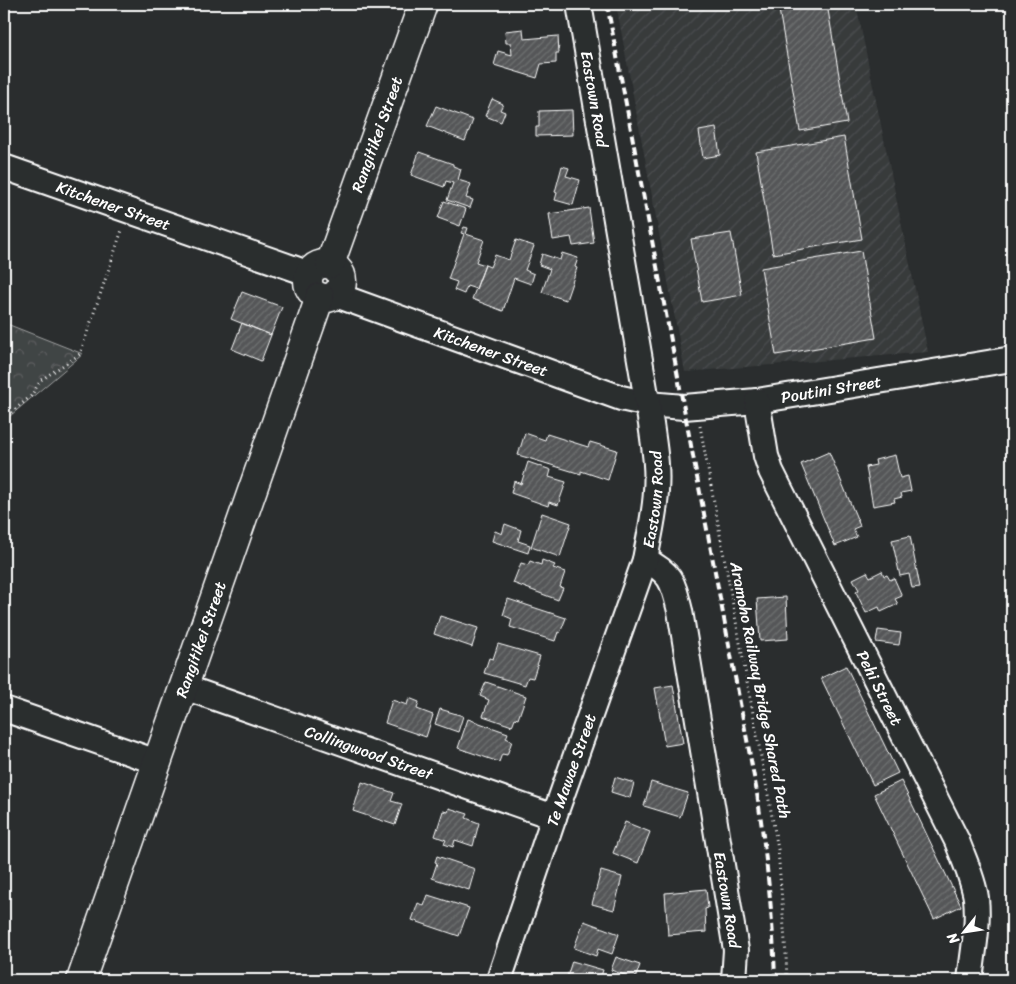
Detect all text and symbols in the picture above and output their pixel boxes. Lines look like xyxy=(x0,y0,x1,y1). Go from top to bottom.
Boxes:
street label: Eastown Road xyxy=(572,49,618,151)
street label: Rangitikei Street xyxy=(343,72,411,196)
street label: Kitchener Street xyxy=(52,172,174,239)
street label: Kitchener Street xyxy=(430,318,552,385)
street label: Poutini Street xyxy=(779,367,883,412)
street label: Eastown Road xyxy=(634,448,672,551)
street label: Aramoho Railway Bridge Shared Path xyxy=(721,558,800,821)
street label: Rangitikei Street xyxy=(167,577,234,702)
street label: Pehi Street xyxy=(848,645,911,731)
street label: Te Mawae Street xyxy=(538,710,605,830)
street label: Collingwood Street xyxy=(301,717,437,789)
street label: Eastown Road xyxy=(705,850,750,952)
north arrow xyxy=(938,906,988,956)
text: N xyxy=(940,928,967,950)

